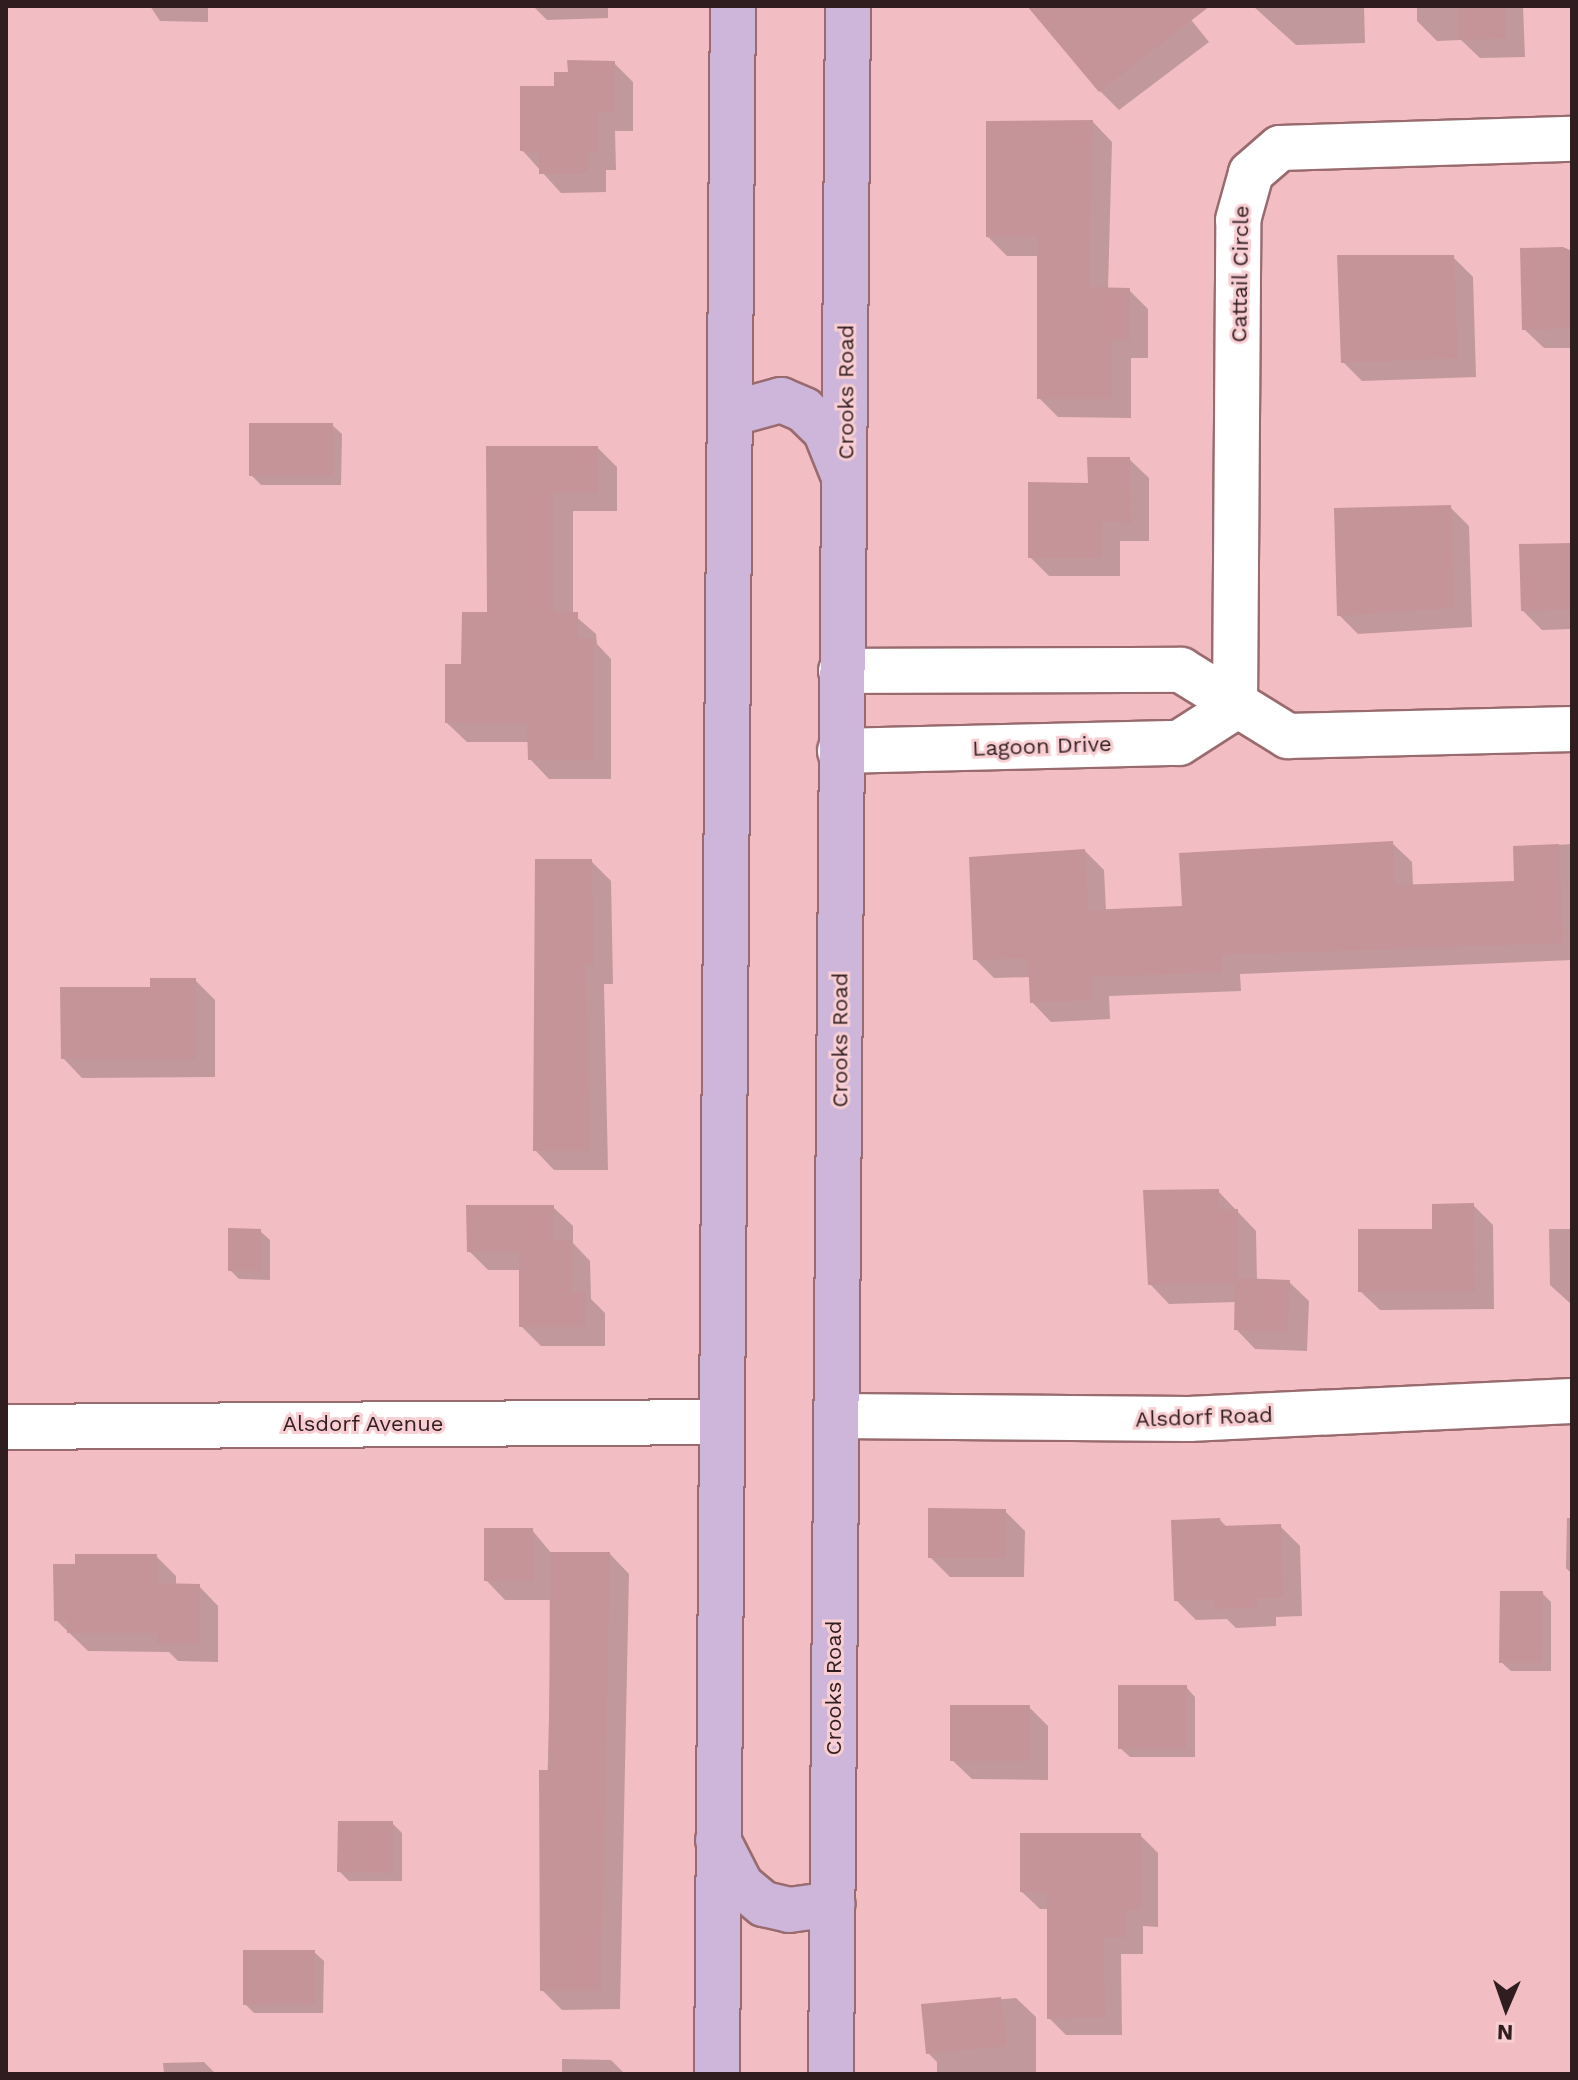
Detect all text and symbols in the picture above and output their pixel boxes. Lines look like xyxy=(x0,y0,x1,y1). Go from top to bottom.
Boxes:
street label: Cattail Circle xyxy=(1226,205,1254,343)
street label: Crooks Road xyxy=(833,324,859,460)
street label: Lagoon Drive xyxy=(972,730,1112,762)
street label: Crooks Road xyxy=(827,972,853,1108)
street label: Alsdorf Road xyxy=(1134,1401,1274,1433)
street label: Alsdorf Avenue xyxy=(282,1411,444,1437)
street label: Crooks Road xyxy=(821,1620,847,1756)
north arrow xyxy=(1466,1968,1546,2048)
text: N xyxy=(1497,2020,1514,2045)

